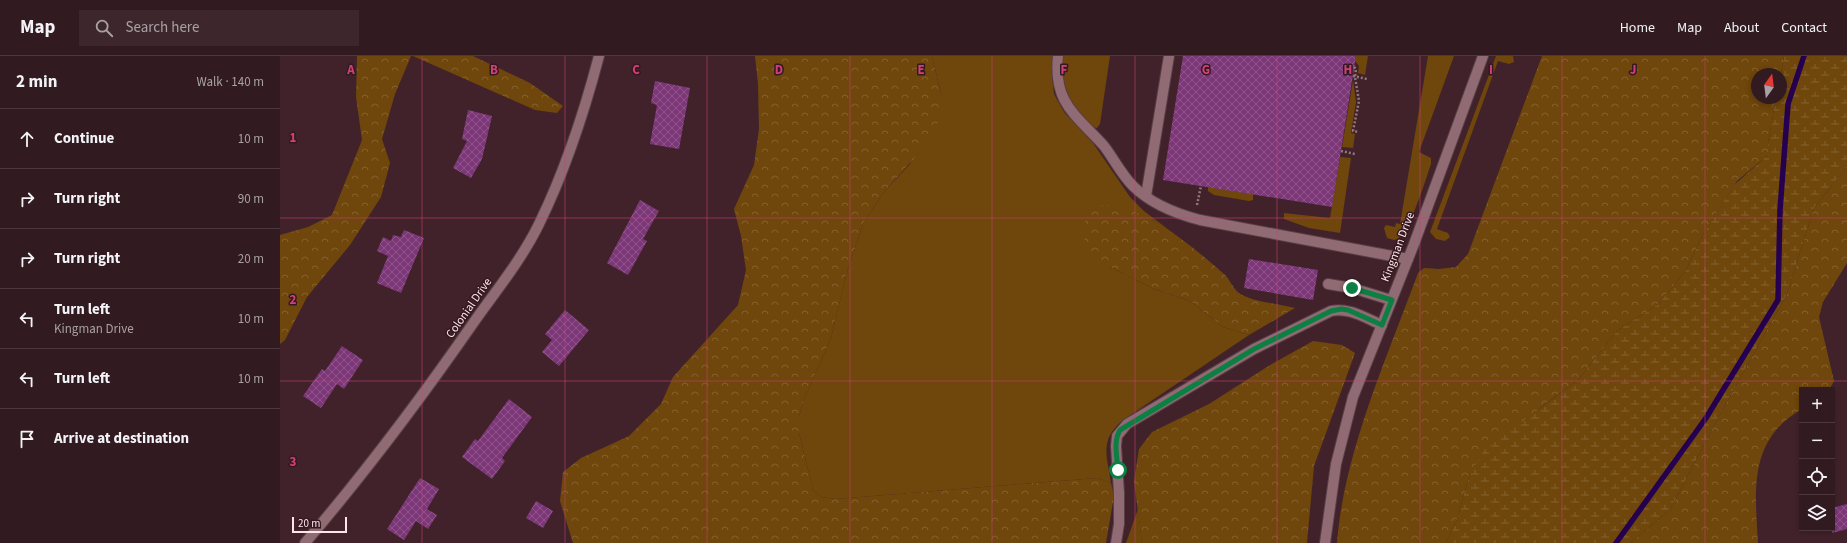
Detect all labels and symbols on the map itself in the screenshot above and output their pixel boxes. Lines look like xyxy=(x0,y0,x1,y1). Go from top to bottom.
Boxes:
text: A xyxy=(346,61,355,79)
text: B xyxy=(490,61,498,79)
text: C xyxy=(632,61,640,79)
text: D xyxy=(775,61,783,79)
text: E xyxy=(917,61,925,79)
text: F xyxy=(1061,61,1068,79)
text: G xyxy=(1202,61,1210,79)
text: H xyxy=(1344,61,1352,79)
text: I xyxy=(1489,61,1493,79)
text: J xyxy=(1630,61,1636,79)
north arrow xyxy=(1751,68,1787,104)
text: 1 xyxy=(290,129,297,147)
street label: Kingman Drive xyxy=(1377,210,1419,284)
street label: Colonial Drive xyxy=(442,274,496,342)
route end xyxy=(1343,279,1361,297)
text: 2 xyxy=(290,291,297,309)
text: 3 xyxy=(290,453,297,471)
route start xyxy=(1109,461,1127,479)
scale bar xyxy=(292,515,347,534)

